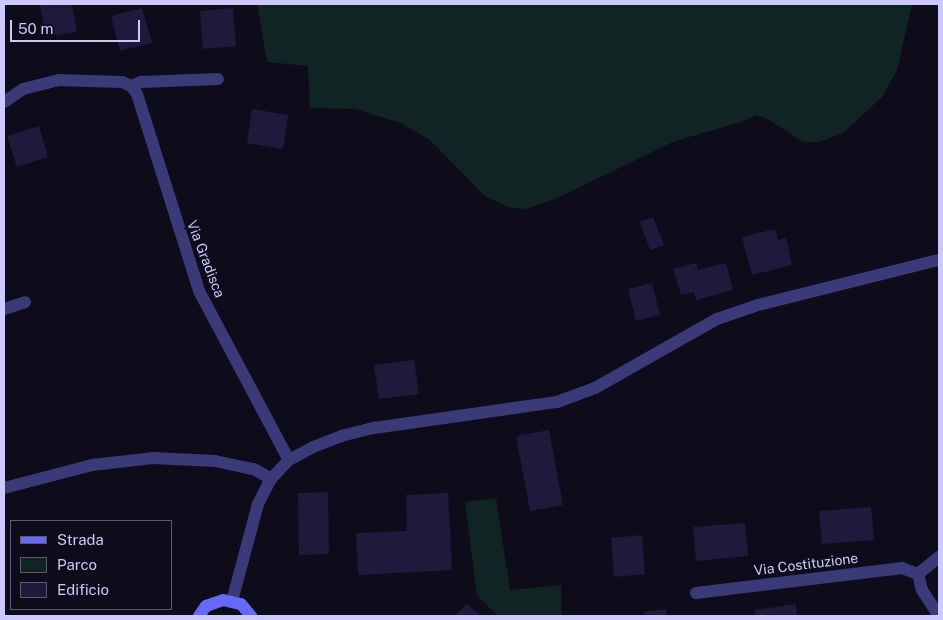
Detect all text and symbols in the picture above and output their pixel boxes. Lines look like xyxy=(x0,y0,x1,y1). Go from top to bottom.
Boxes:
scale bar xyxy=(12,10,142,42)
text: 50 m xyxy=(18,20,53,37)
street label: Via Gradisca xyxy=(184,218,228,300)
legend xyxy=(10,520,172,610)
text: Strada xyxy=(57,531,104,548)
street label: Via Costituzione xyxy=(753,549,859,579)
text: Parco xyxy=(57,556,97,573)
text: Edificio xyxy=(57,581,109,598)

